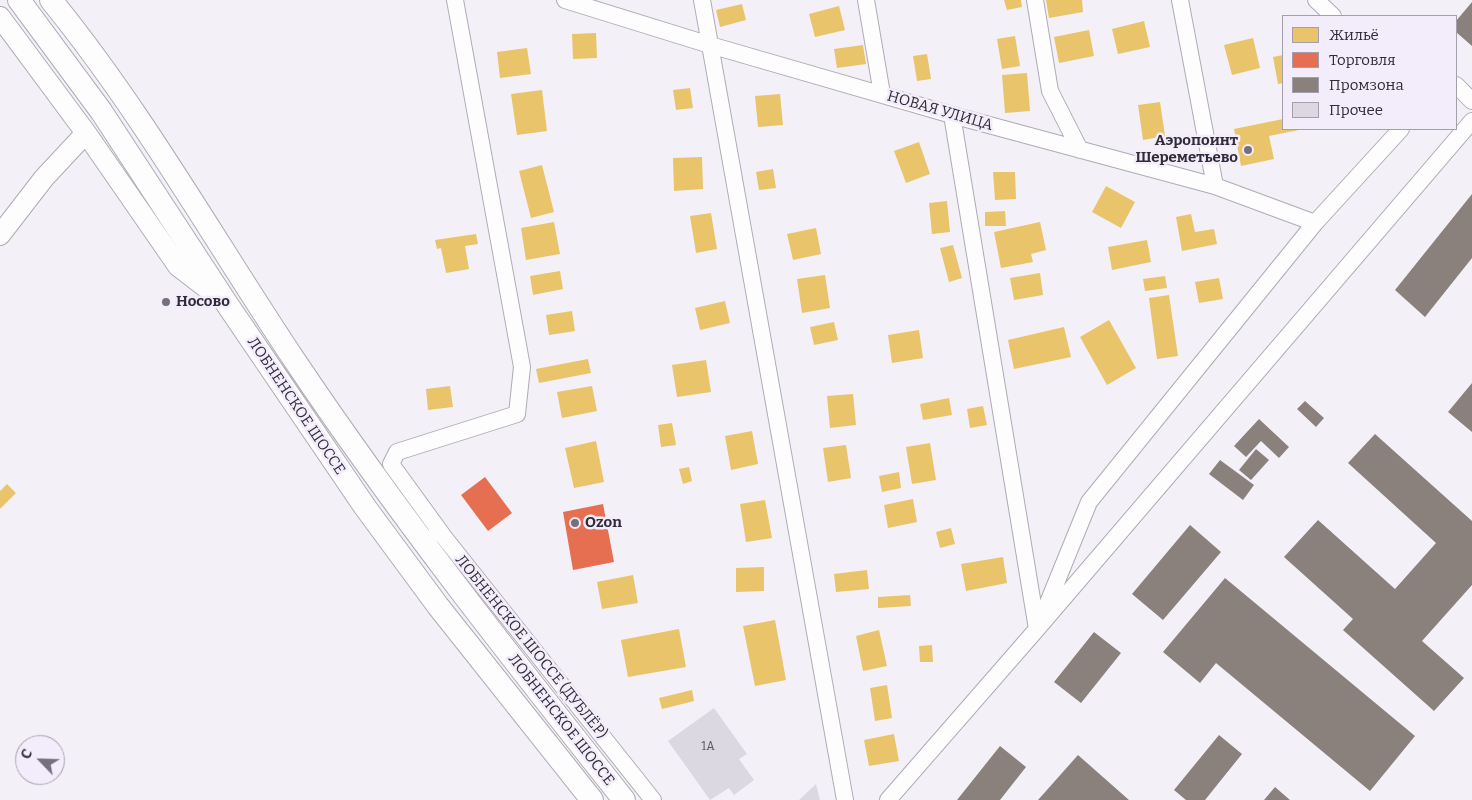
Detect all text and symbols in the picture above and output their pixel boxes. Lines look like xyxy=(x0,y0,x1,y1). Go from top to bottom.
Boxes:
legend xyxy=(1282,15,1457,130)
text: Жильё xyxy=(1329,26,1379,44)
text: Торговля xyxy=(1329,51,1396,69)
text: Промзона xyxy=(1329,76,1404,94)
street label: НОВАЯ УЛИЦА xyxy=(885,87,995,135)
text: Прочее xyxy=(1329,101,1383,119)
place label: Аэропоинт Шереметьево xyxy=(1135,132,1238,167)
marker: Аэропоинт Шереметьево xyxy=(1242,144,1254,156)
place label: Носово xyxy=(176,293,230,311)
marker: Носово xyxy=(160,296,172,308)
street label: ЛОБНЕНСКОЕ ШОССЕ xyxy=(243,334,349,478)
place label: Ozon xyxy=(585,514,622,532)
marker: Ozon xyxy=(569,517,581,529)
street label: ЛОБНЕНСКОЕ ШОССЕ (ДУБЛЁР) xyxy=(451,551,611,743)
street label: ЛОБНЕНСКОЕ ШОССЕ xyxy=(504,651,618,789)
north arrow xyxy=(15,735,65,785)
house number: 1А xyxy=(701,740,715,754)
text: С xyxy=(17,747,36,762)

